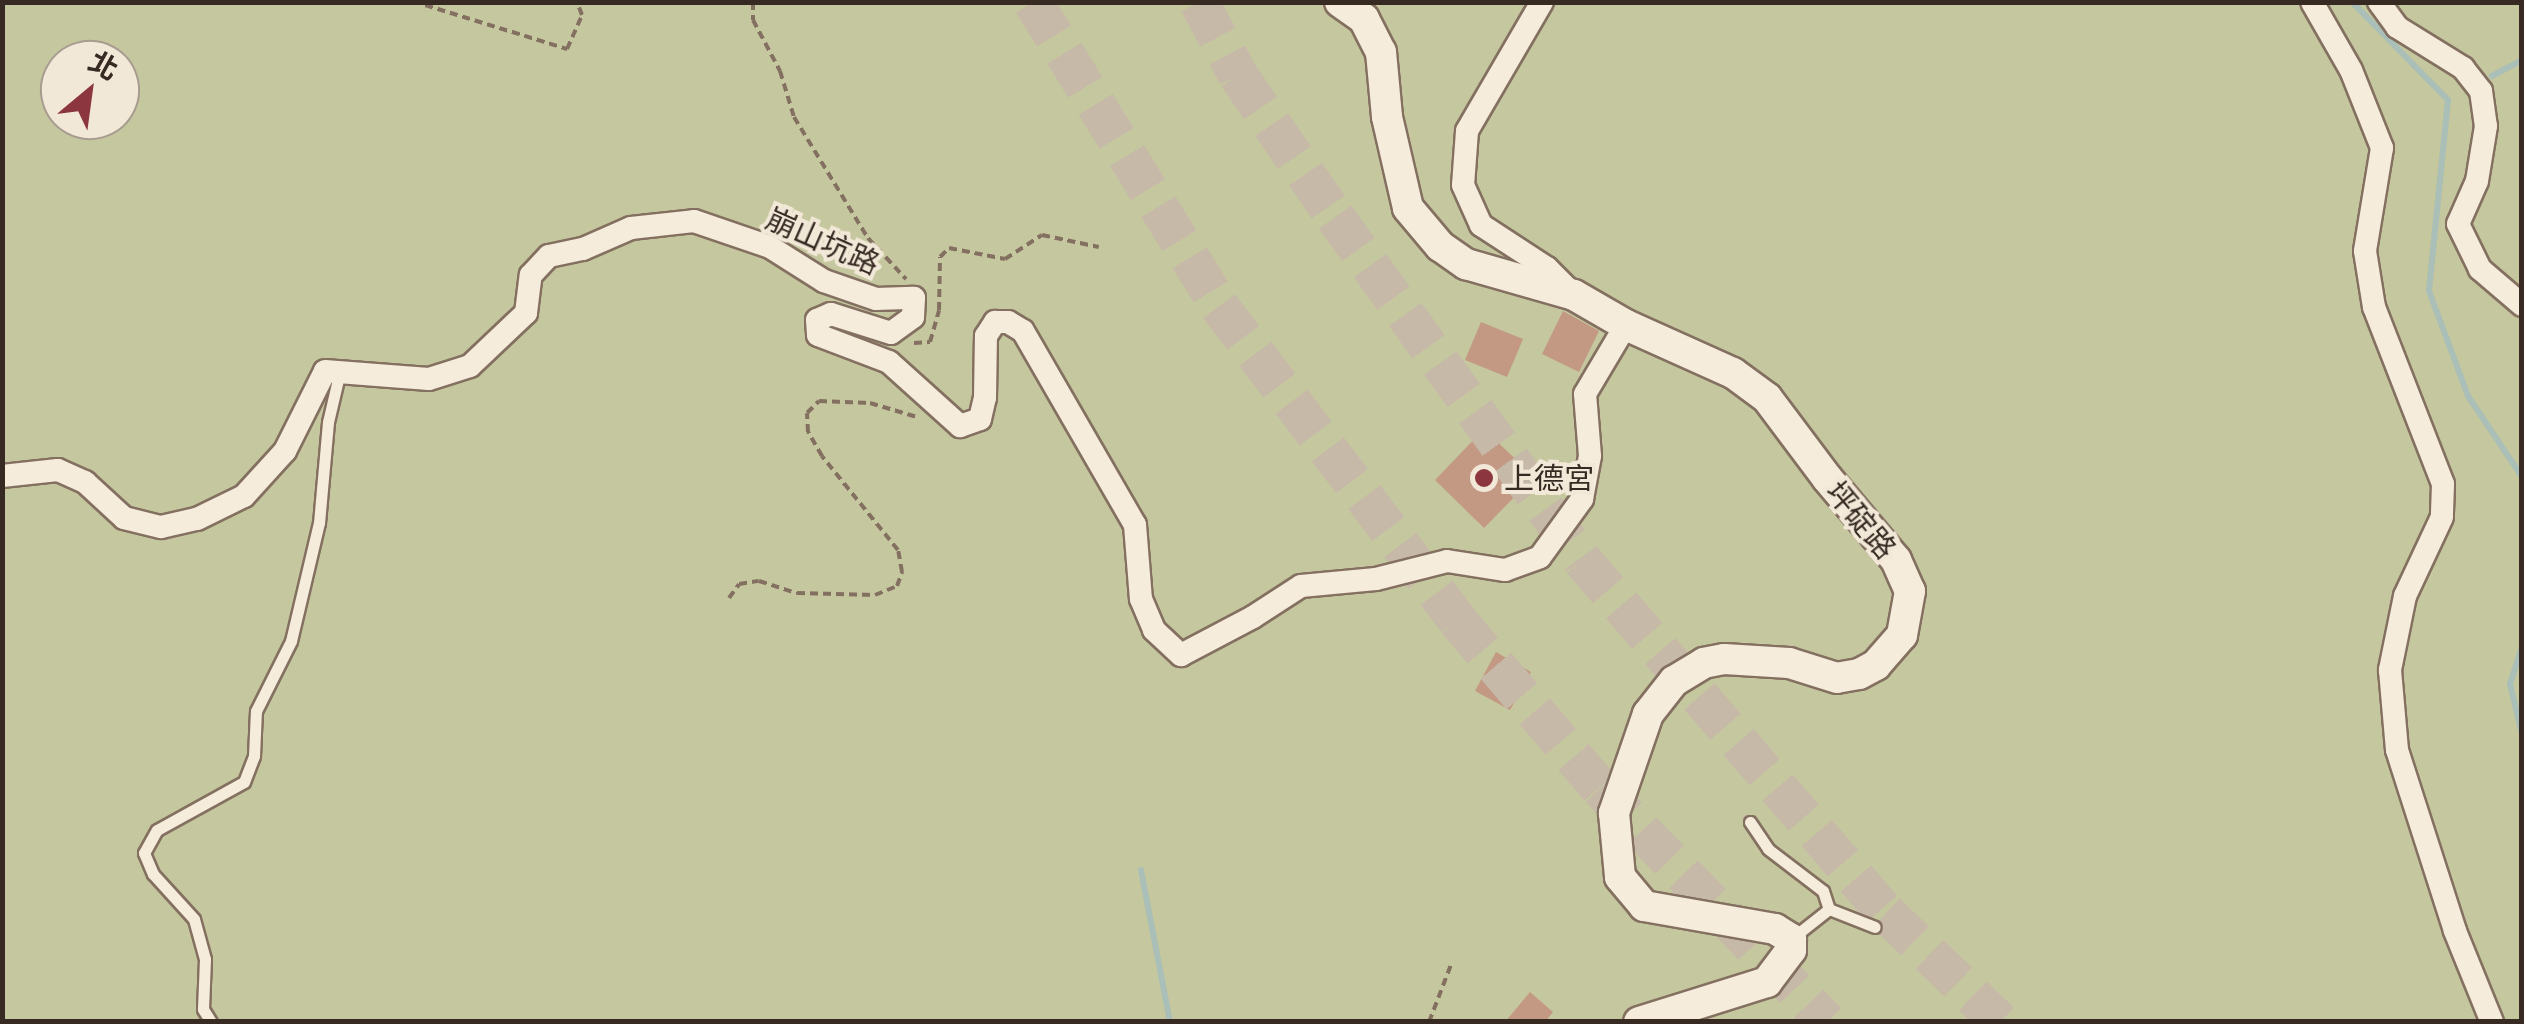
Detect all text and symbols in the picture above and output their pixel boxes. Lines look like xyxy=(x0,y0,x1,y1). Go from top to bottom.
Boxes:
north arrow xyxy=(40,40,140,140)
text: 北 xyxy=(83,43,125,88)
street label: 崩山坑路 xyxy=(761,200,885,282)
place label: 上德宮 xyxy=(1504,460,1594,496)
marker: 上德宮 xyxy=(1473,467,1495,489)
street label: 坪碇路 xyxy=(1818,474,1904,566)

